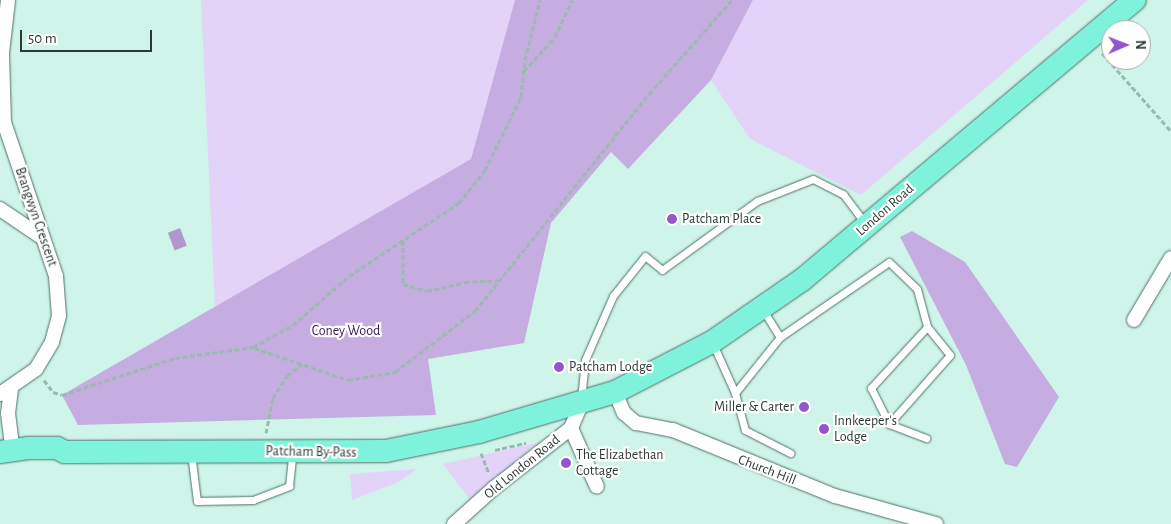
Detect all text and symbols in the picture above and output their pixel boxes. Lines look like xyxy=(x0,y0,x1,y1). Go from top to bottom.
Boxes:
scale bar xyxy=(22,20,155,52)
north arrow xyxy=(1101,20,1151,70)
text: 50 m xyxy=(28,31,57,46)
text: N xyxy=(1133,40,1147,50)
street label: Brangwyn Crescent xyxy=(11,165,61,269)
street label: London Road xyxy=(853,180,917,240)
place label: Patcham Place xyxy=(682,211,761,227)
marker: Patcham Place xyxy=(666,213,678,225)
park label: Coney Wood xyxy=(312,323,380,339)
place label: Patcham Lodge xyxy=(569,359,652,375)
marker: Patcham Lodge xyxy=(553,361,565,373)
place label: Miller & Carter xyxy=(714,399,794,415)
marker: Miller & Carter xyxy=(798,401,810,413)
place label: Innkeeper's Lodge xyxy=(834,413,897,446)
marker: Innkeeper's Lodge xyxy=(818,423,830,435)
street label: Old London Road xyxy=(481,431,563,503)
street label: Patcham By-Pass xyxy=(265,443,357,461)
place label: The Elizabethan Cottage xyxy=(576,447,664,480)
street label: Church Hill xyxy=(736,451,798,489)
marker: The Elizabethan Cottage xyxy=(560,457,572,469)

